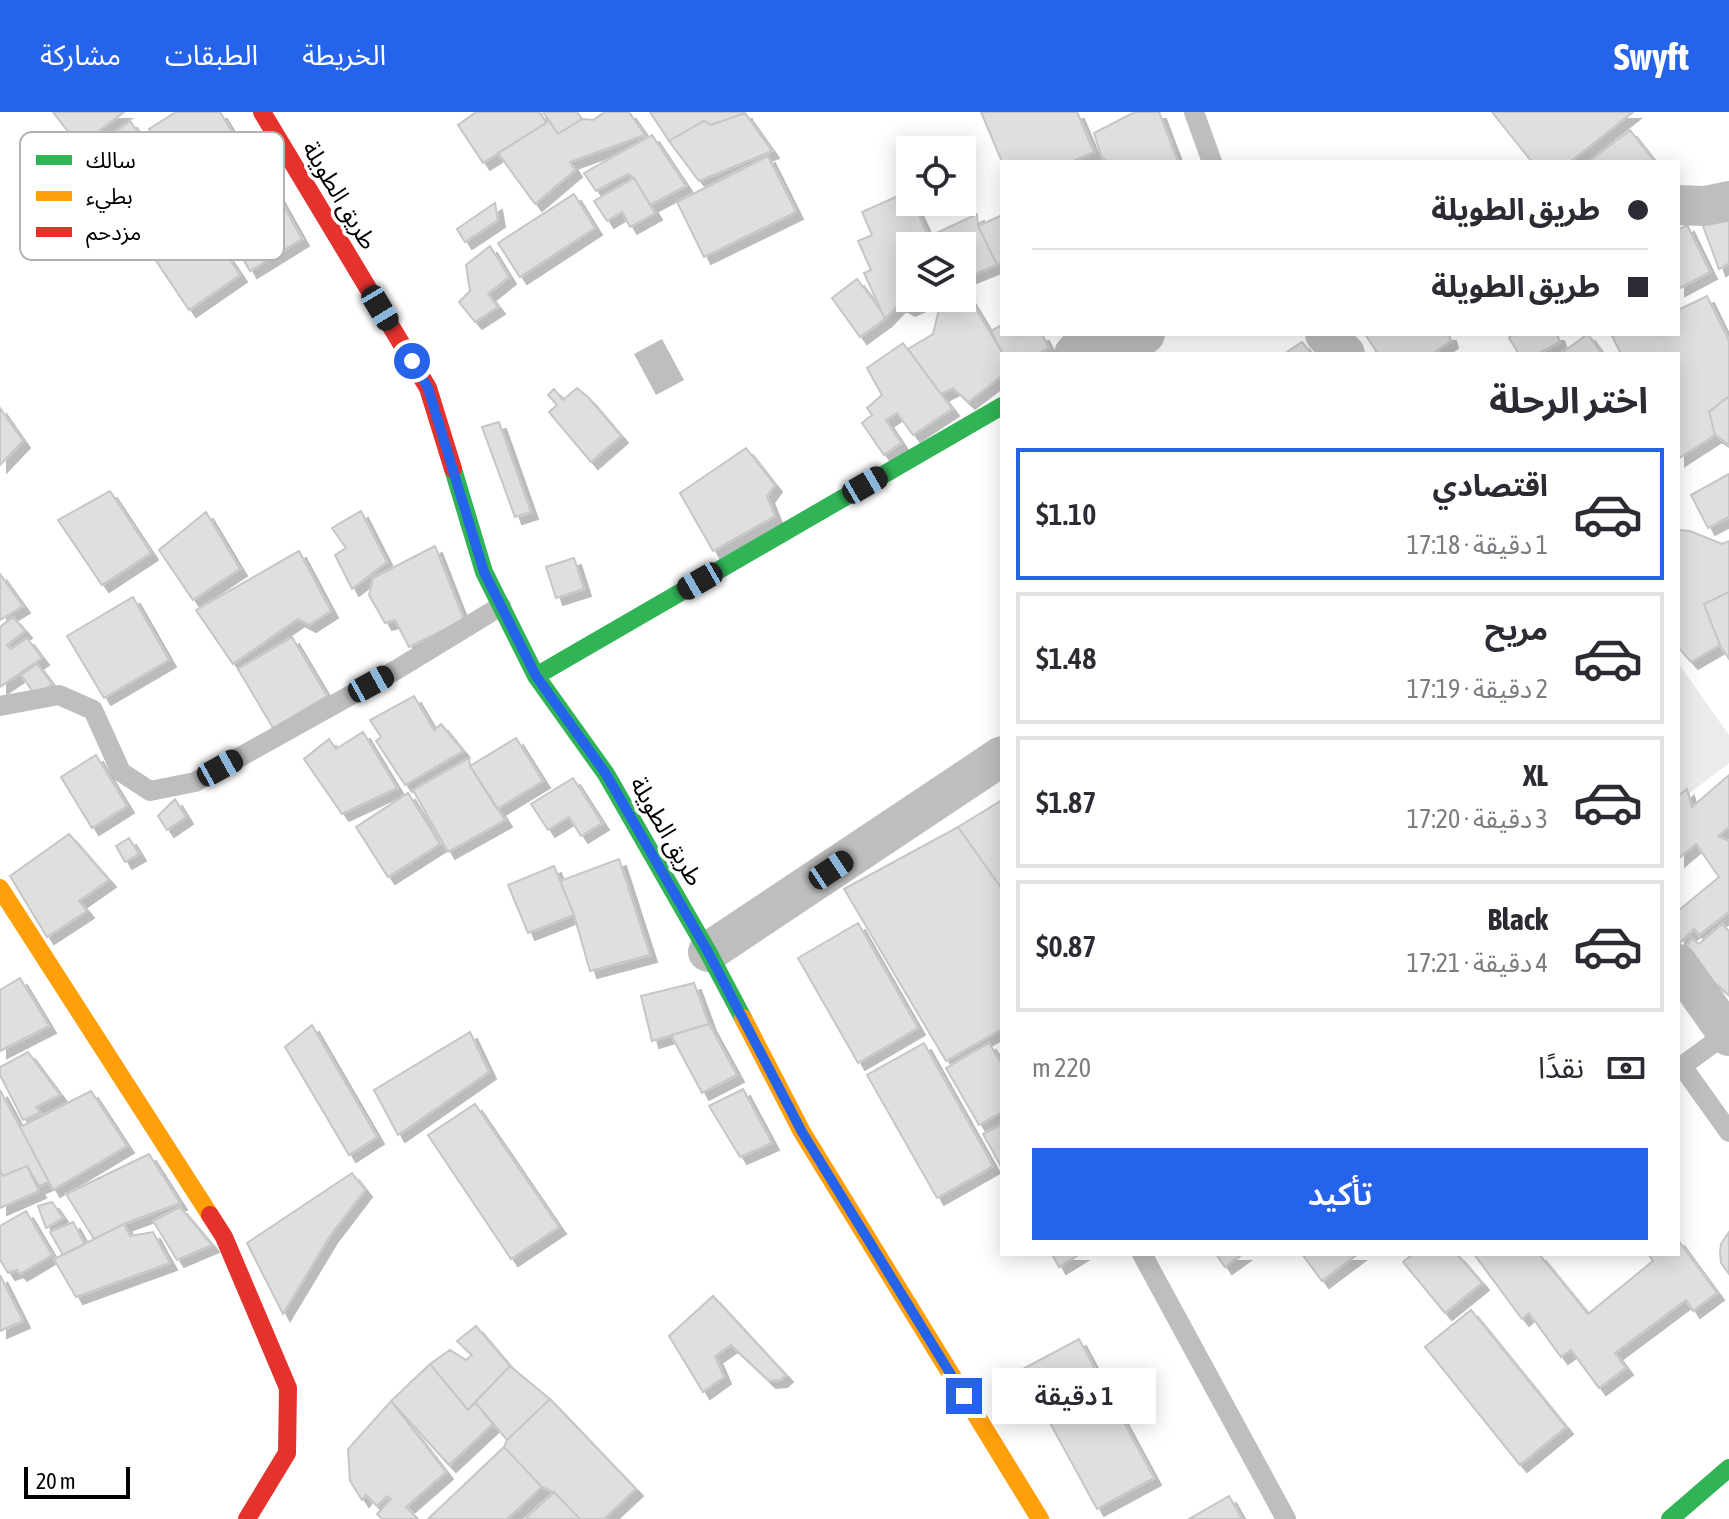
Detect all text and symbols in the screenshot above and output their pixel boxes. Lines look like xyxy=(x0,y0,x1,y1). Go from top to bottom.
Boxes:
text: Swyft xyxy=(1614,35,1689,78)
text: مشاركة xyxy=(40,39,121,71)
text: الطبقات xyxy=(165,39,258,71)
text: الخريطة xyxy=(302,39,386,71)
legend xyxy=(20,132,284,260)
street label: طريق الطويلة xyxy=(295,136,383,255)
map controls xyxy=(896,136,976,312)
button: locate xyxy=(896,136,976,216)
text: سالك xyxy=(86,147,136,173)
text: بطيء xyxy=(86,183,133,213)
text: طريق الطويلة xyxy=(1431,192,1600,226)
text: مزدحم xyxy=(86,219,141,249)
button: layers xyxy=(896,232,976,312)
text: طريق الطويلة xyxy=(1431,269,1600,303)
car xyxy=(357,281,403,335)
route start xyxy=(394,343,430,379)
text: اختر الرحلة xyxy=(1489,379,1648,421)
car xyxy=(838,463,892,507)
text: اقتصادي xyxy=(1433,468,1548,502)
icon: car xyxy=(1572,478,1644,550)
text: $1.10 xyxy=(1036,497,1096,531)
text: 1 دقيقة · 17:18 xyxy=(1407,530,1548,560)
car xyxy=(673,559,727,603)
text: مريح xyxy=(1485,612,1548,646)
icon: car xyxy=(1572,622,1644,694)
text: $1.48 xyxy=(1036,641,1096,675)
car xyxy=(344,662,398,706)
text: 2 دقيقة · 17:19 xyxy=(1407,674,1548,704)
car xyxy=(193,746,247,790)
text: XL xyxy=(1523,758,1548,792)
icon: car xyxy=(1572,766,1644,838)
street label: طريق الطويلة xyxy=(623,772,709,891)
text: $1.87 xyxy=(1036,785,1096,819)
text: 3 دقيقة · 17:20 xyxy=(1407,804,1548,834)
car xyxy=(804,847,858,893)
text: Black xyxy=(1488,902,1548,936)
icon: car xyxy=(1572,910,1644,982)
text: $0.87 xyxy=(1036,929,1096,963)
text: 4 دقيقة · 17:21 xyxy=(1407,948,1548,978)
icon: cash xyxy=(1604,1046,1648,1090)
text: نقدًا xyxy=(1538,1050,1584,1084)
text: 220 m xyxy=(1032,1053,1091,1083)
button: تأكيد xyxy=(1032,1148,1648,1240)
callout: 1 دقيقة xyxy=(992,1368,1156,1424)
route end xyxy=(946,1378,982,1414)
text: 1 دقيقة xyxy=(1035,1381,1113,1411)
scale bar xyxy=(24,1463,130,1499)
text: 20 m xyxy=(36,1468,76,1494)

